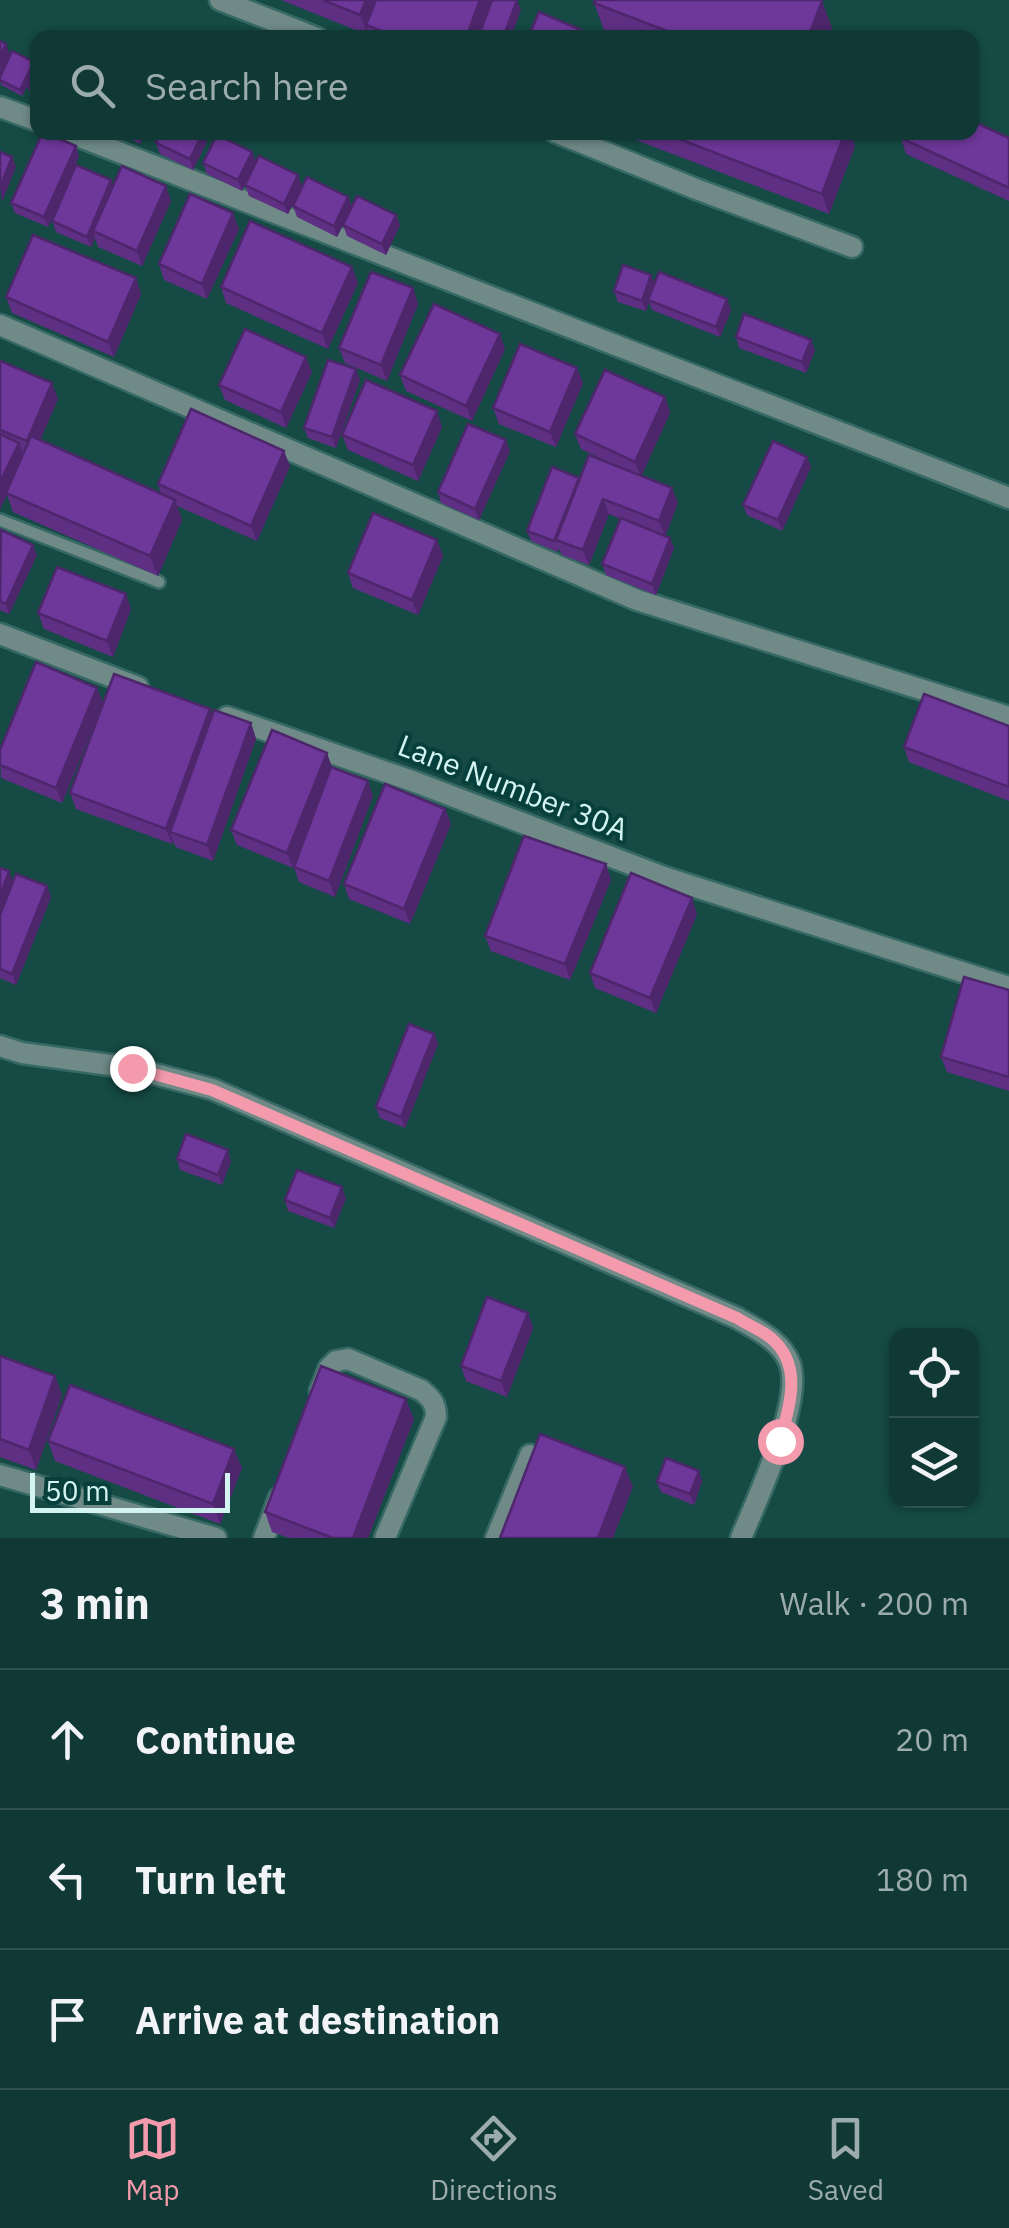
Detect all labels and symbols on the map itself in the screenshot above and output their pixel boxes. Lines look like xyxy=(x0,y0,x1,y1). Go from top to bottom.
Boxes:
street label: Lane Number 30A xyxy=(393,725,634,848)
route end xyxy=(110,1046,156,1092)
route start xyxy=(758,1419,804,1465)
scale bar xyxy=(30,1468,230,1512)

